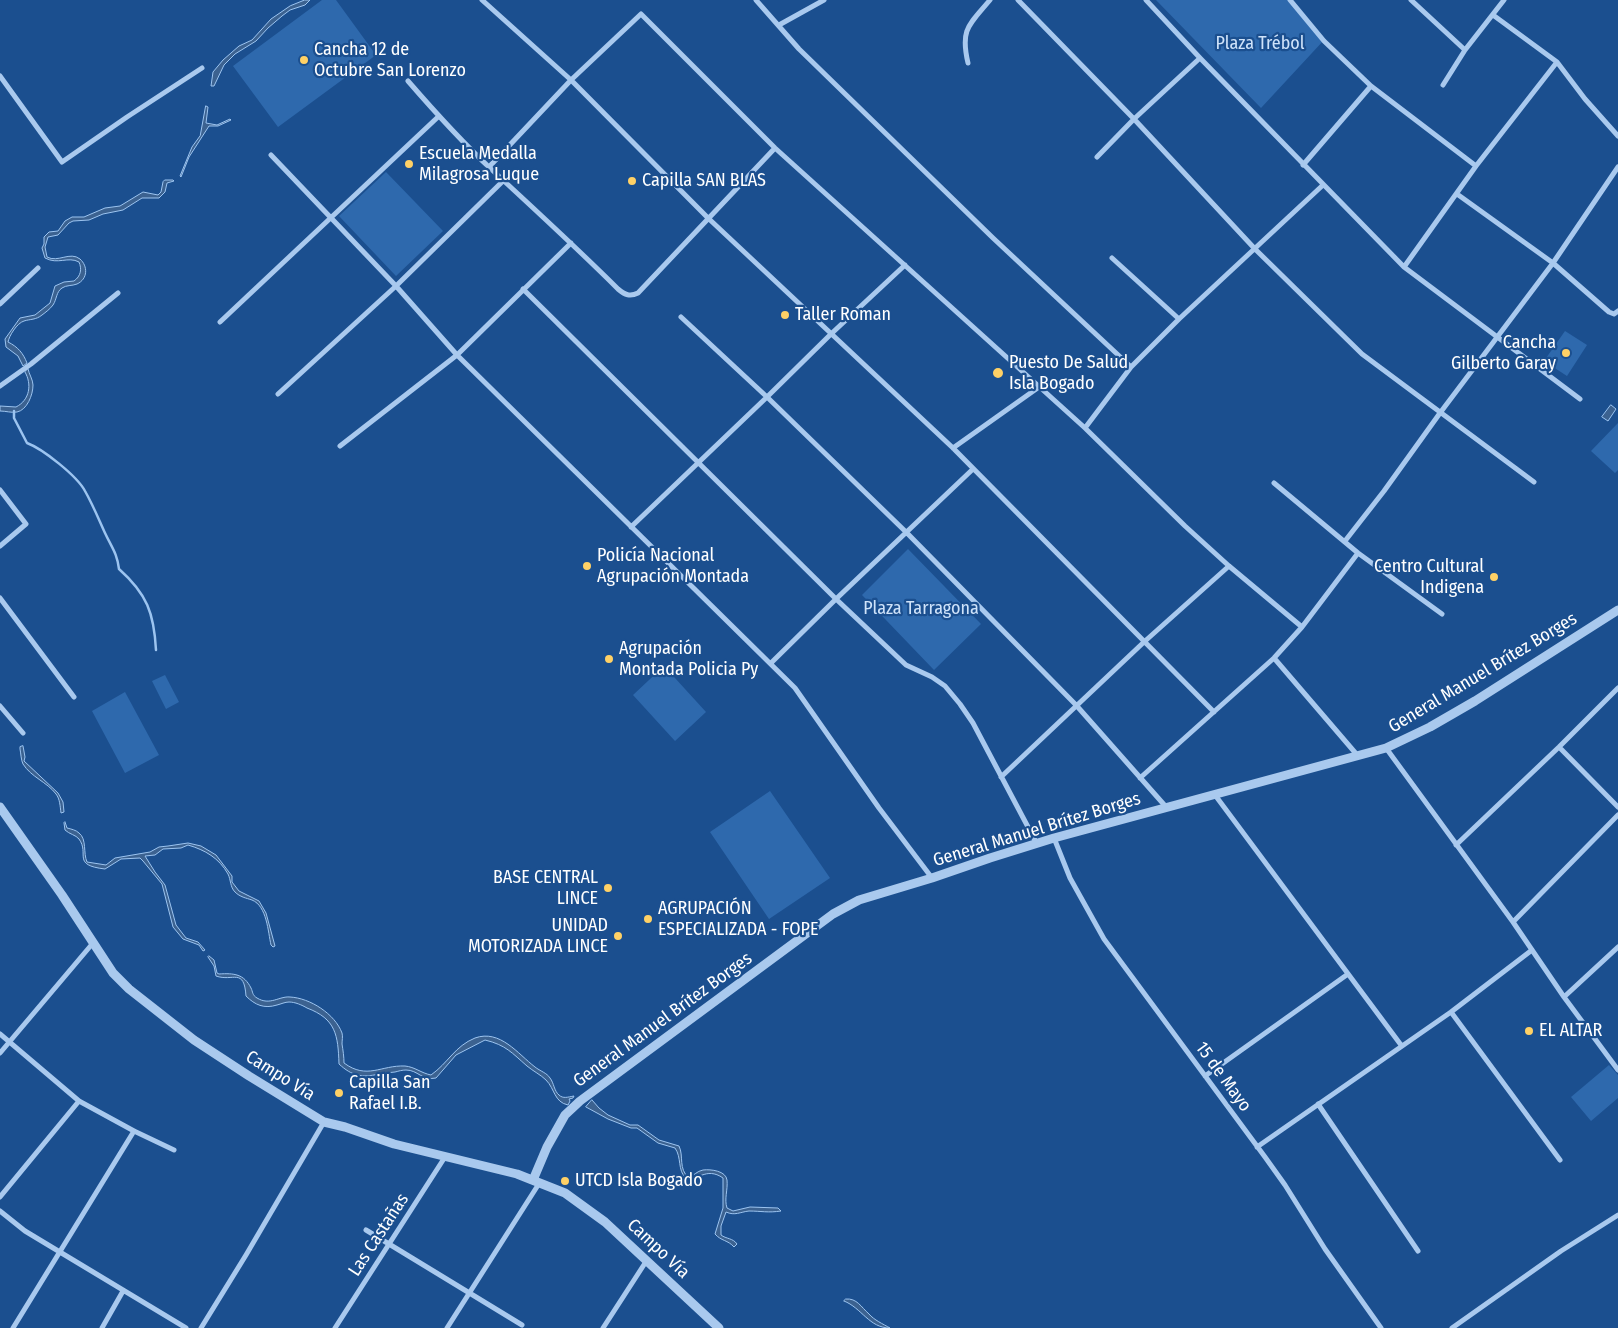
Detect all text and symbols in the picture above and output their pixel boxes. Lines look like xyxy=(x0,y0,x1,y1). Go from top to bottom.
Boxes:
park label: Plaza Trébol xyxy=(1216,33,1304,55)
place label: Cancha 12 de Octubre San Lorenzo xyxy=(314,39,466,82)
marker: Cancha 12 de Octubre San Lorenzo xyxy=(298,54,310,66)
place label: Escuela Medalla Milagrosa Luque xyxy=(419,143,539,186)
marker: Escuela Medalla Milagrosa Luque xyxy=(403,158,415,170)
place label: Capilla SAN BLAS xyxy=(642,170,766,192)
marker: Capilla SAN BLAS xyxy=(626,175,638,187)
place label: Taller Roman xyxy=(795,304,891,326)
marker: Taller Roman xyxy=(779,309,791,321)
place label: Cancha Gilberto Garay xyxy=(1451,332,1556,374)
marker: Cancha Gilberto Garay xyxy=(1560,347,1572,359)
place label: Puesto De Salud Isla Bogado xyxy=(1009,352,1128,394)
marker: Puesto De Salud Isla Bogado xyxy=(991,366,1005,380)
place label: Policía Nacional Agrupación Montada xyxy=(597,545,749,588)
place label: Centro Cultural Indigena xyxy=(1374,556,1484,598)
marker: Policía Nacional Agrupación Montada xyxy=(581,560,593,572)
marker: Centro Cultural Indigena xyxy=(1488,571,1500,583)
park label: Plaza Tarragona xyxy=(863,598,979,620)
street label: General Manuel Brítez Borges xyxy=(1385,608,1581,738)
place label: Agrupación Montada Policia Py xyxy=(619,638,758,681)
marker: Agrupación Montada Policia Py xyxy=(603,653,615,665)
street label: General Manuel Brítez Borges xyxy=(931,788,1143,872)
place label: BASE CENTRAL LINCE xyxy=(493,867,598,910)
marker: BASE CENTRAL LINCE xyxy=(602,882,614,894)
place label: AGRUPACIÓN ESPECIALIZADA - FOPE xyxy=(658,898,818,941)
marker: AGRUPACIÓN ESPECIALIZADA - FOPE xyxy=(642,913,654,925)
place label: UNIDAD MOTORIZADA LINCE xyxy=(468,915,608,958)
marker: UNIDAD MOTORIZADA LINCE xyxy=(612,930,624,942)
street label: General Manuel Brítez Borges xyxy=(569,948,757,1092)
place label: EL ALTAR xyxy=(1539,1020,1602,1042)
marker: EL ALTAR xyxy=(1523,1025,1535,1037)
street label: 15 de Mayo xyxy=(1190,1038,1256,1116)
street label: Campo Vía xyxy=(241,1046,319,1106)
place label: Capilla San Rafael I.B. xyxy=(349,1072,431,1114)
marker: Capilla San Rafael I.B. xyxy=(333,1087,345,1099)
place label: UTCD Isla Bogado xyxy=(575,1170,703,1192)
marker: UTCD Isla Bogado xyxy=(559,1175,571,1187)
street label: Las Castañas xyxy=(344,1190,414,1280)
street label: Campo Vía xyxy=(622,1215,694,1283)

